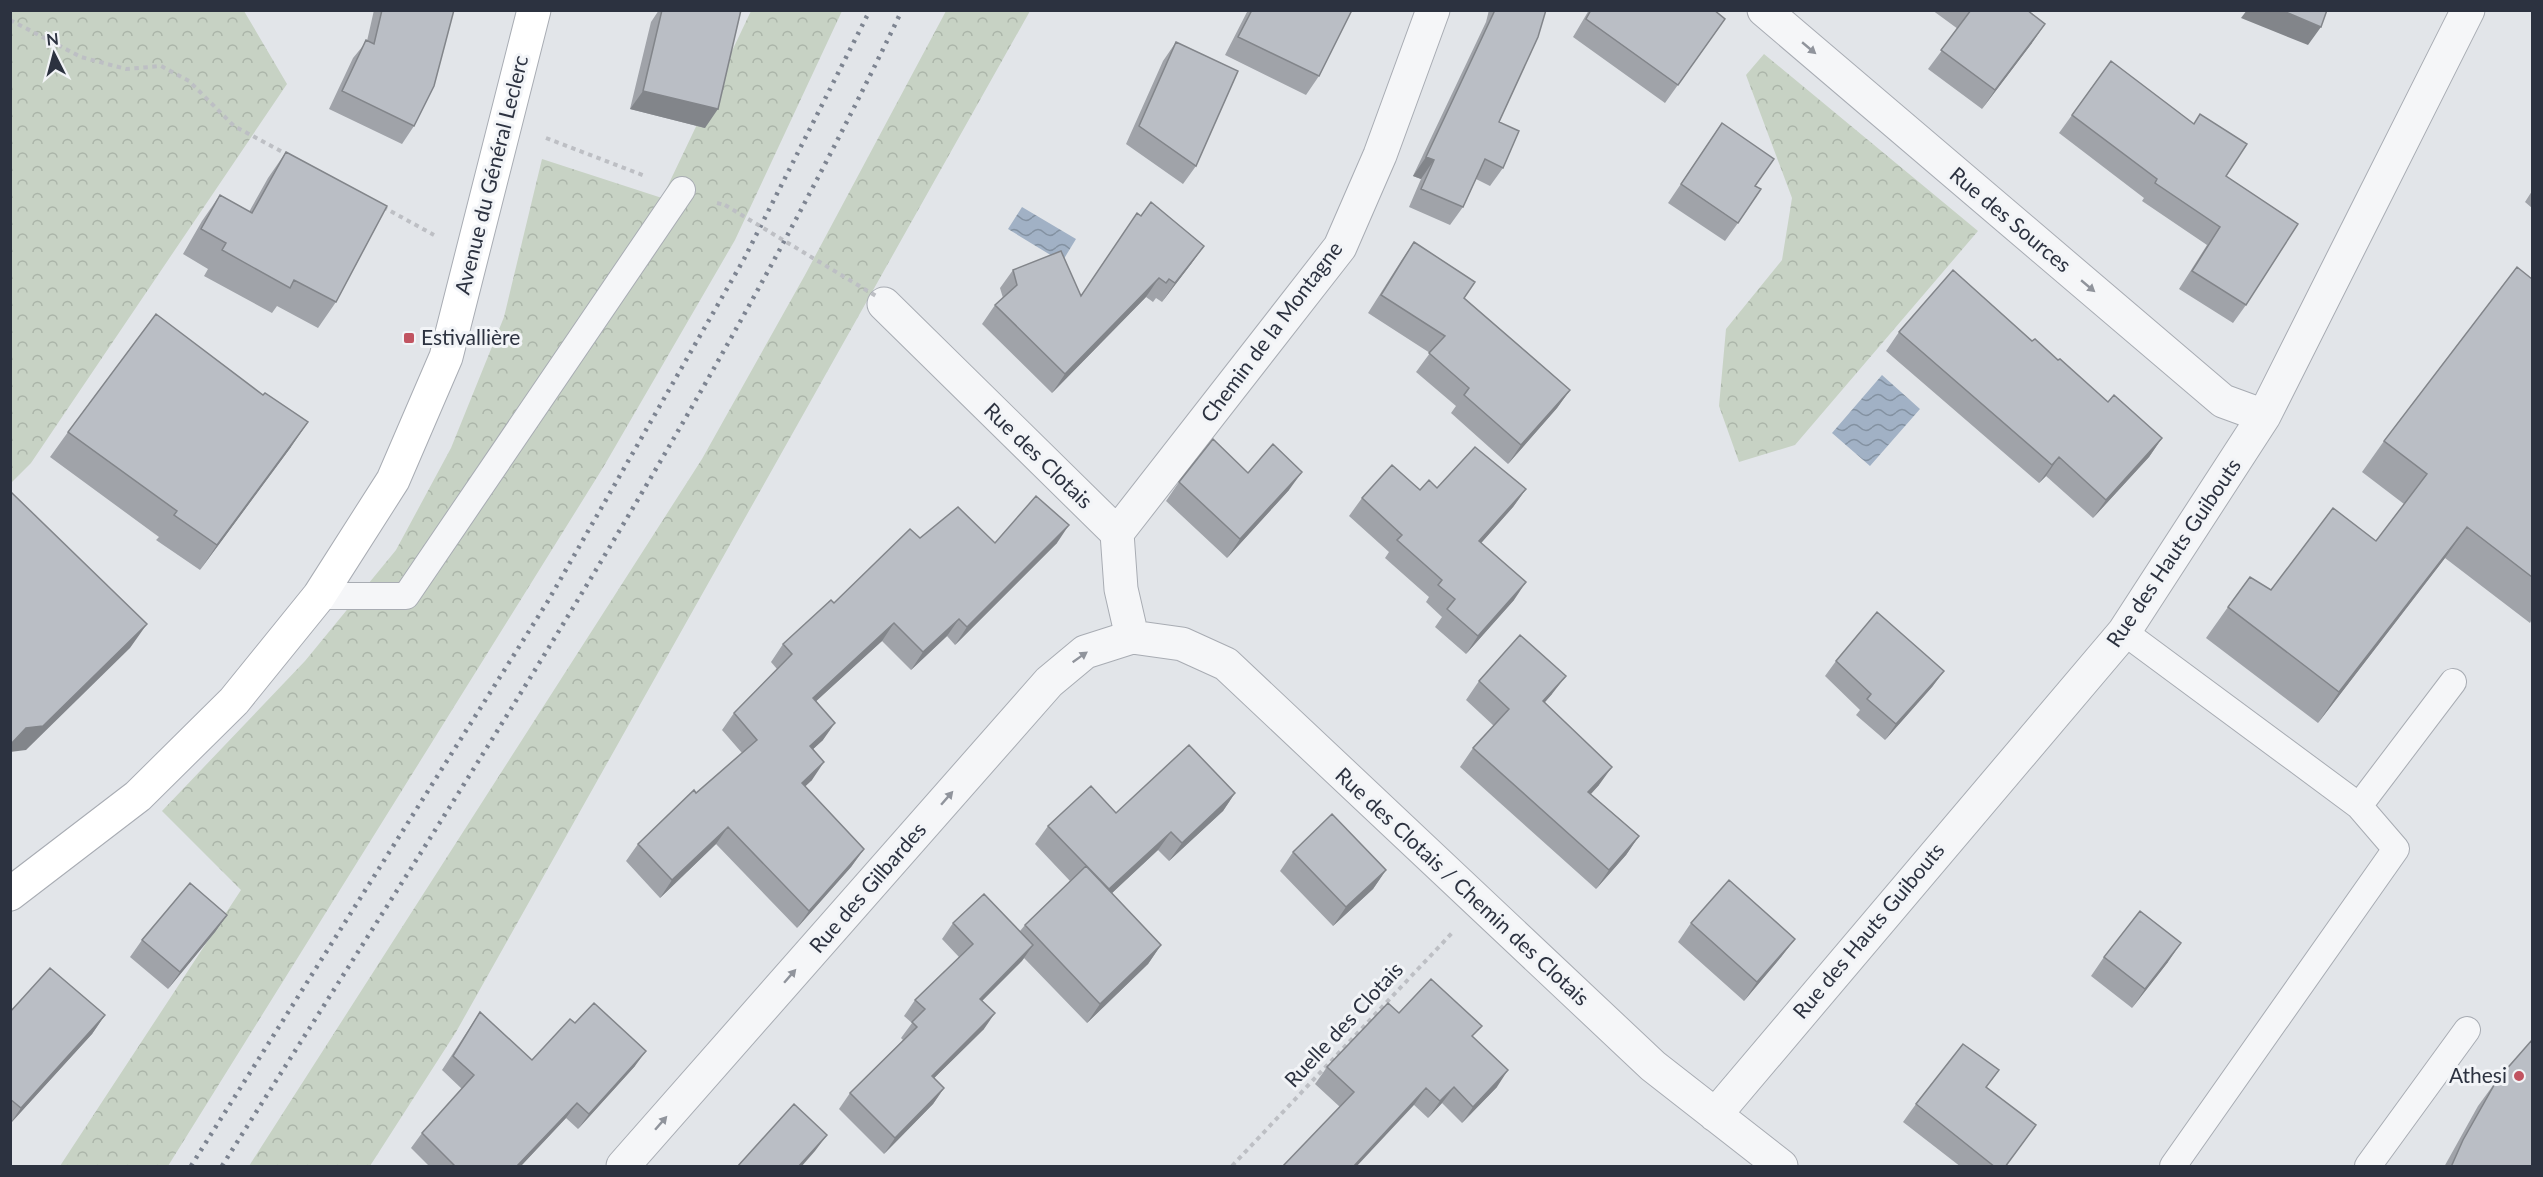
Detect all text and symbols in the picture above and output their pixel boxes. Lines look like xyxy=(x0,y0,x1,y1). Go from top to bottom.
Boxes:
north arrow xyxy=(24,24,84,84)
text: N xyxy=(45,28,60,49)
one-way arrow xyxy=(1801,42,1817,55)
street label: Avenue du Général Leclerc xyxy=(449,53,532,297)
street label: Rue des Sources xyxy=(1945,161,2077,277)
street label: Chemin de la Montagne xyxy=(1195,236,1347,426)
one-way arrow xyxy=(2080,279,2095,292)
place label: Estivallière xyxy=(421,324,520,349)
marker: Estivallière xyxy=(402,331,416,345)
street label: Rue des Clotais xyxy=(980,397,1098,513)
street label: Rue des Hauts Guibouts xyxy=(2100,453,2245,651)
one-way arrow xyxy=(1072,651,1088,663)
street label: Rue des Clotais / Chemin des Clotais xyxy=(1331,762,1595,1010)
one-way arrow xyxy=(940,791,953,806)
street label: Rue des Gilbardes xyxy=(803,817,930,957)
street label: Rue des Hauts Guibouts xyxy=(1787,837,1949,1023)
street label: Ruelle des Clotais xyxy=(1279,956,1407,1092)
one-way arrow xyxy=(783,969,796,984)
place label: Athesi xyxy=(2449,1062,2507,1087)
marker: Athesi xyxy=(2512,1069,2526,1083)
one-way arrow xyxy=(655,1115,668,1130)

